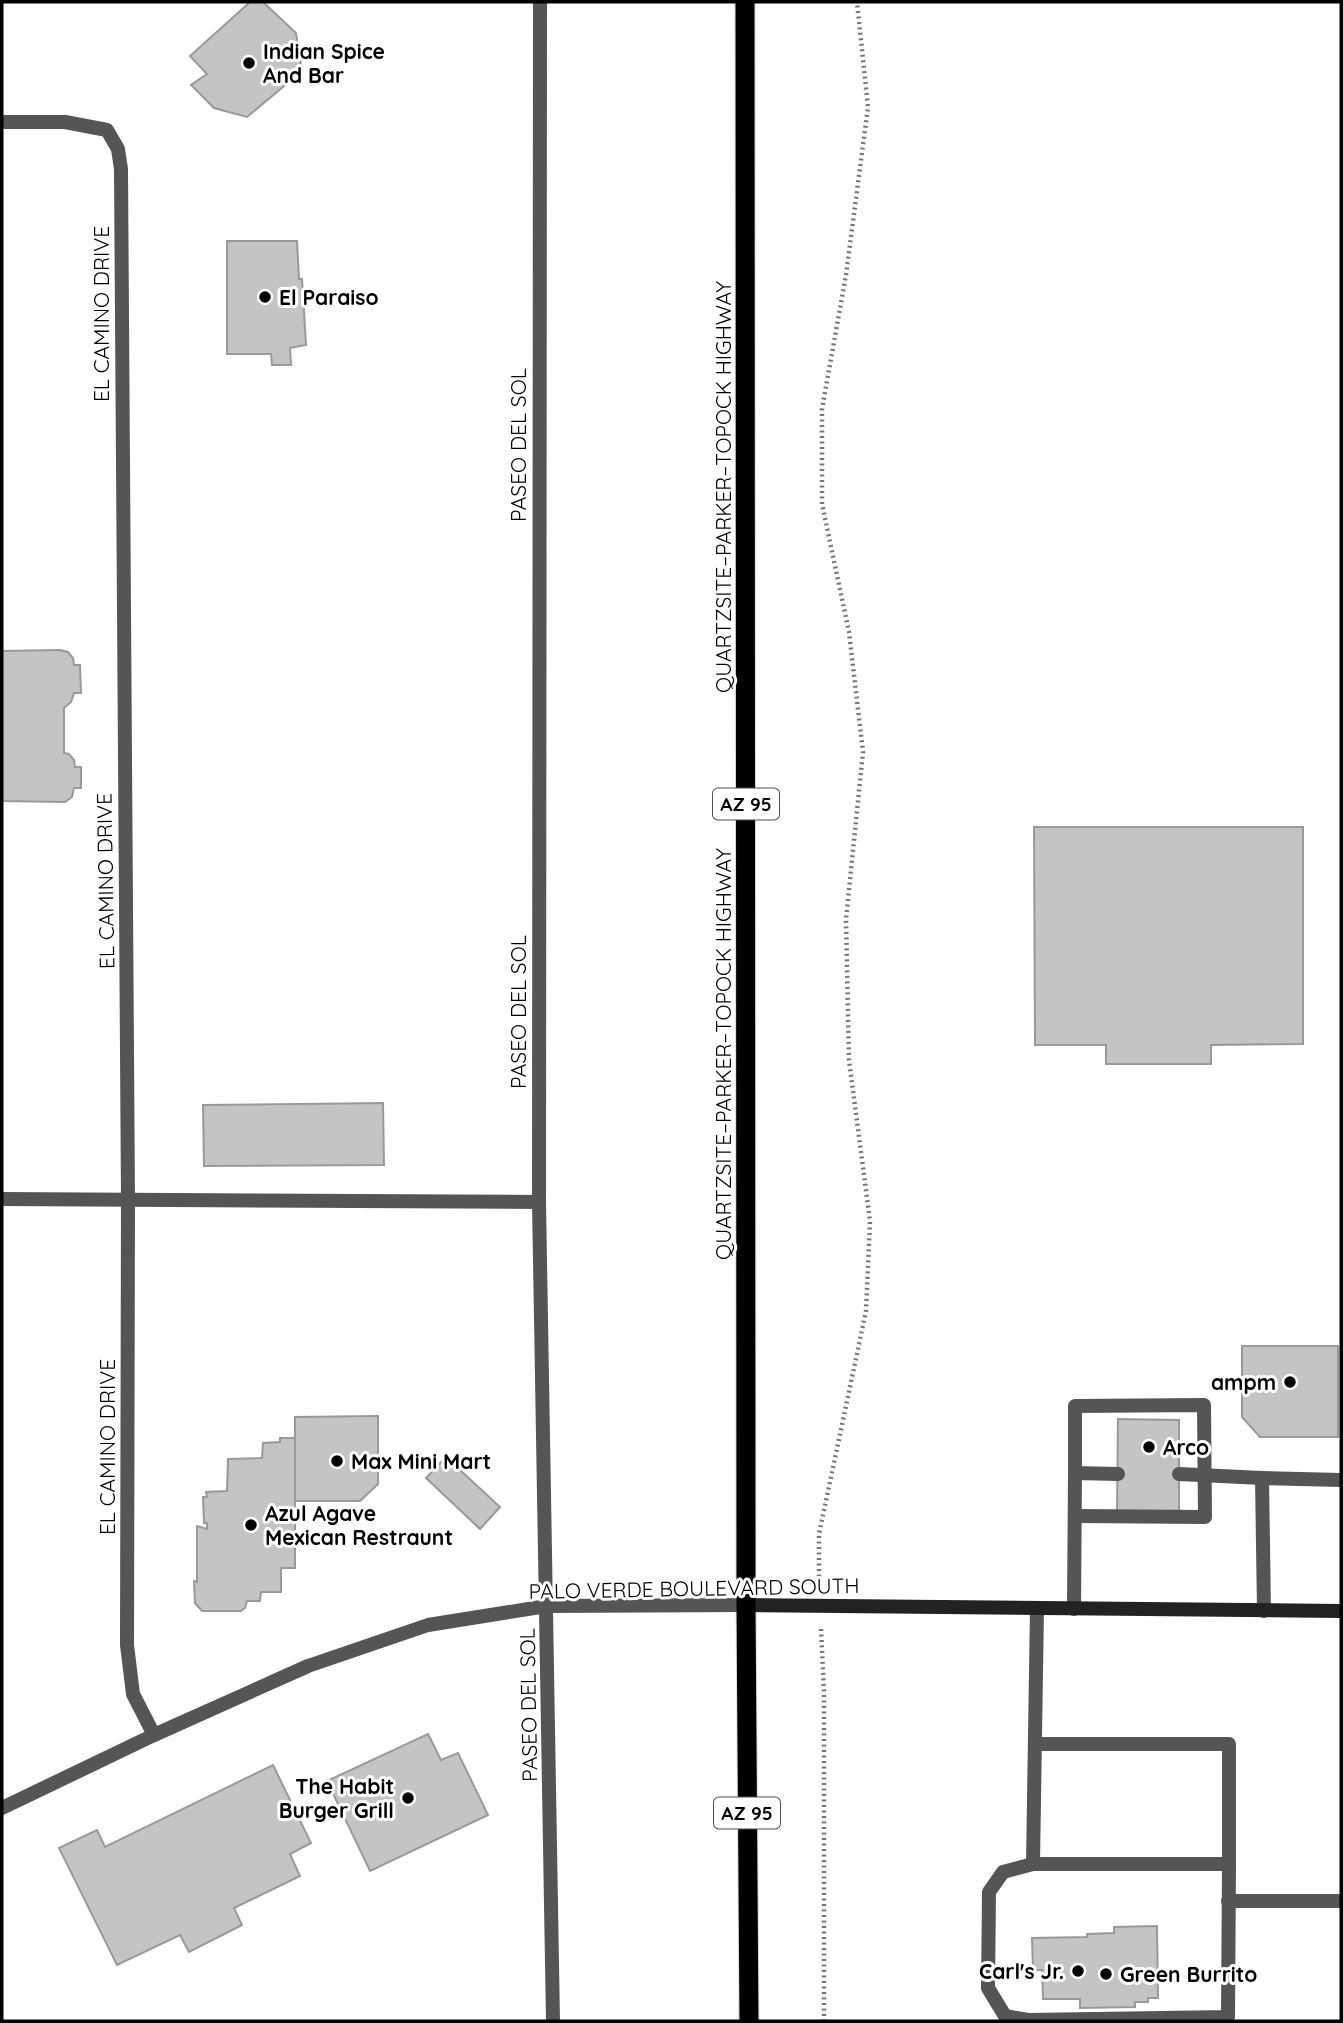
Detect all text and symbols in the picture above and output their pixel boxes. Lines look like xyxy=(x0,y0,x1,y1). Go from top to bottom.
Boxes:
place label: Indian Spice And Bar xyxy=(263,38,385,88)
marker: Indian Spice And Bar xyxy=(241,55,257,71)
street label: EL CAMINO DRIVE xyxy=(88,226,114,402)
street label: QUARTZSITE–PARKER–TOPOCK HIGHWAY xyxy=(710,281,736,693)
place label: El Paraiso xyxy=(279,284,379,310)
marker: El Paraiso xyxy=(257,289,273,305)
street label: PASEO DEL SOL xyxy=(505,368,531,522)
road number: AZ 95 xyxy=(713,789,779,820)
street label: EL CAMINO DRIVE xyxy=(90,793,120,969)
street label: QUARTZSITE–PARKER–TOPOCK HIGHWAY xyxy=(710,848,736,1260)
street label: PASEO DEL SOL xyxy=(505,935,531,1089)
street label: EL CAMINO DRIVE xyxy=(94,1359,120,1535)
place label: ampm xyxy=(1211,1369,1276,1395)
marker: ampm xyxy=(1282,1374,1298,1390)
place label: Arco xyxy=(1163,1434,1209,1460)
marker: Arco xyxy=(1141,1439,1157,1455)
place label: Max Mini Mart xyxy=(351,1448,491,1474)
marker: Max Mini Mart xyxy=(329,1453,345,1469)
place label: Azul Agave Mexican Restraunt xyxy=(265,1500,453,1550)
marker: Azul Agave Mexican Restraunt xyxy=(243,1517,259,1533)
street label: PALO VERDE BOULEVARD SOUTH xyxy=(528,1572,860,1604)
street label: PASEO DEL SOL xyxy=(514,1628,542,1782)
place label: The Habit Burger Grill xyxy=(279,1773,394,1823)
marker: The Habit Burger Grill xyxy=(400,1790,416,1806)
road number: AZ 95 xyxy=(714,1798,780,1828)
place label: Carl's Jr. xyxy=(979,1958,1064,1984)
place label: Green Burrito xyxy=(1120,1961,1257,1987)
marker: Carl's Jr. xyxy=(1070,1963,1086,1979)
marker: Green Burrito xyxy=(1098,1966,1114,1982)

